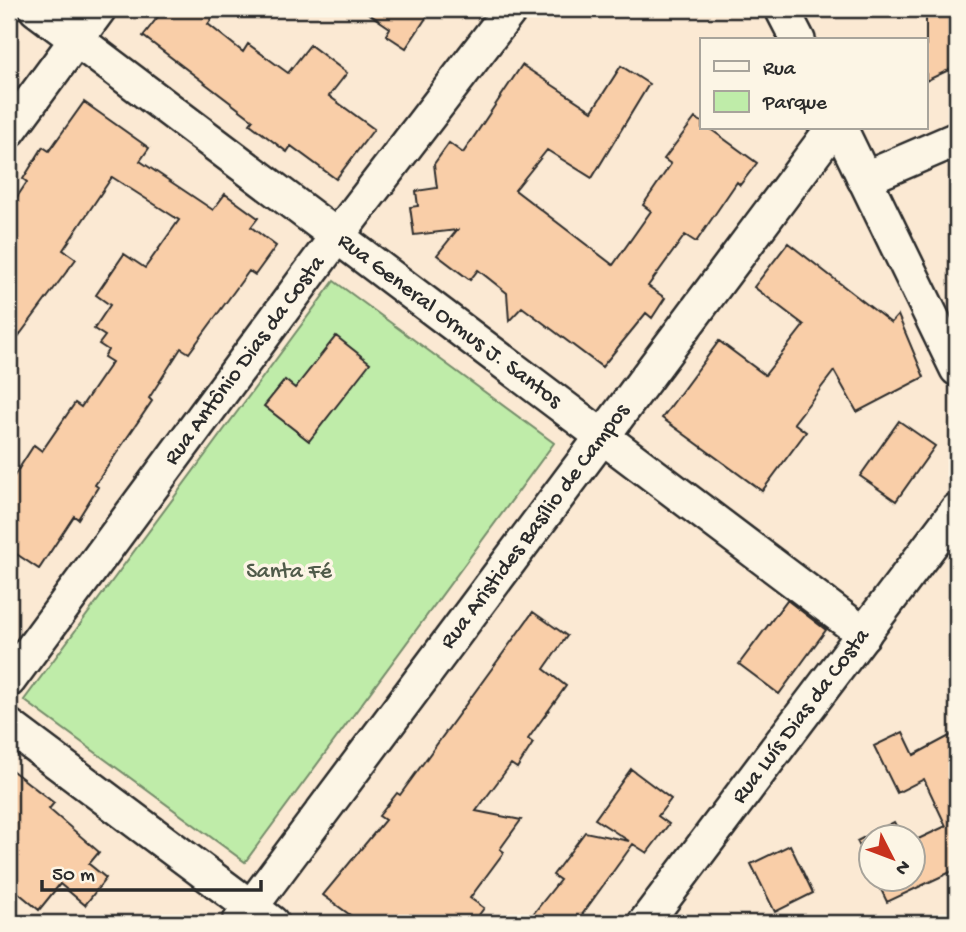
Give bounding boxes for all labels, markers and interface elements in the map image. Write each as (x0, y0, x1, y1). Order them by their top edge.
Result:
legend (700, 38, 928, 130)
text: Rua (763, 58, 797, 83)
text: Parque (762, 92, 828, 117)
street label: Rua General Ormus J. Santos (332, 228, 567, 415)
street label: Rua Antônio Dias da Costa (159, 250, 332, 471)
street label: Rua Aristides Basílio de Campos (435, 398, 636, 655)
park label: Santa Fé (246, 559, 333, 586)
street label: Rua Luís Dias da Costa (726, 622, 877, 809)
north arrow (858, 824, 928, 894)
scale bar (42, 848, 261, 892)
text: N (889, 855, 915, 879)
text: 50 m (52, 864, 95, 889)

